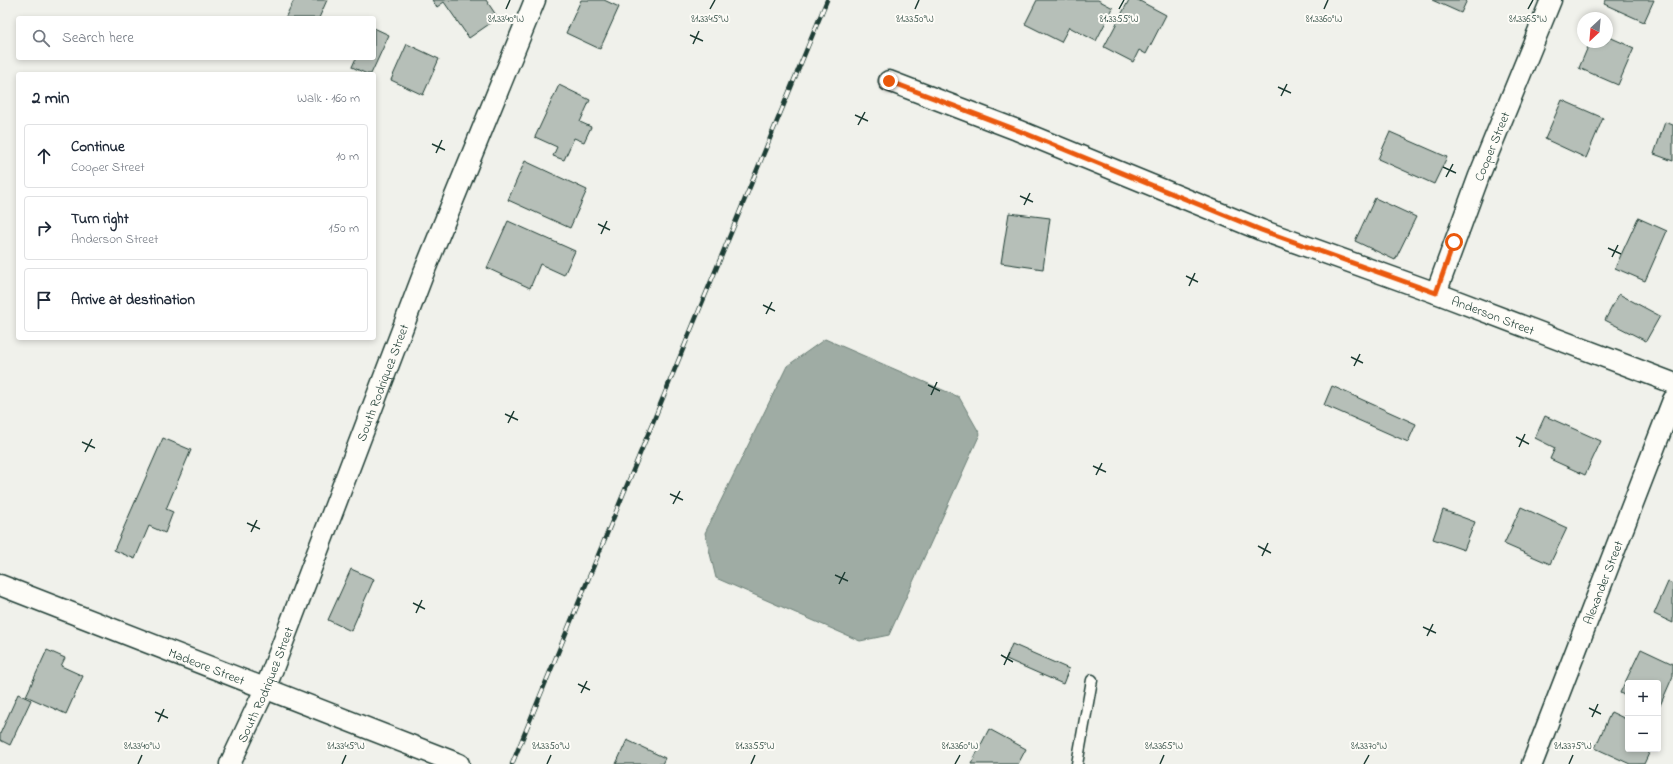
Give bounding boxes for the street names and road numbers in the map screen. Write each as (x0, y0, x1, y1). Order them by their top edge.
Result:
street label: Cooper Street (1470, 108, 1516, 184)
street label: Anderson Street (1448, 292, 1538, 341)
street label: South Rodriquez Street (352, 321, 415, 444)
street label: Alexander Street (1579, 537, 1629, 627)
street label: South Rodriquez Street (233, 624, 299, 746)
street label: Madeore Street (165, 644, 248, 691)

